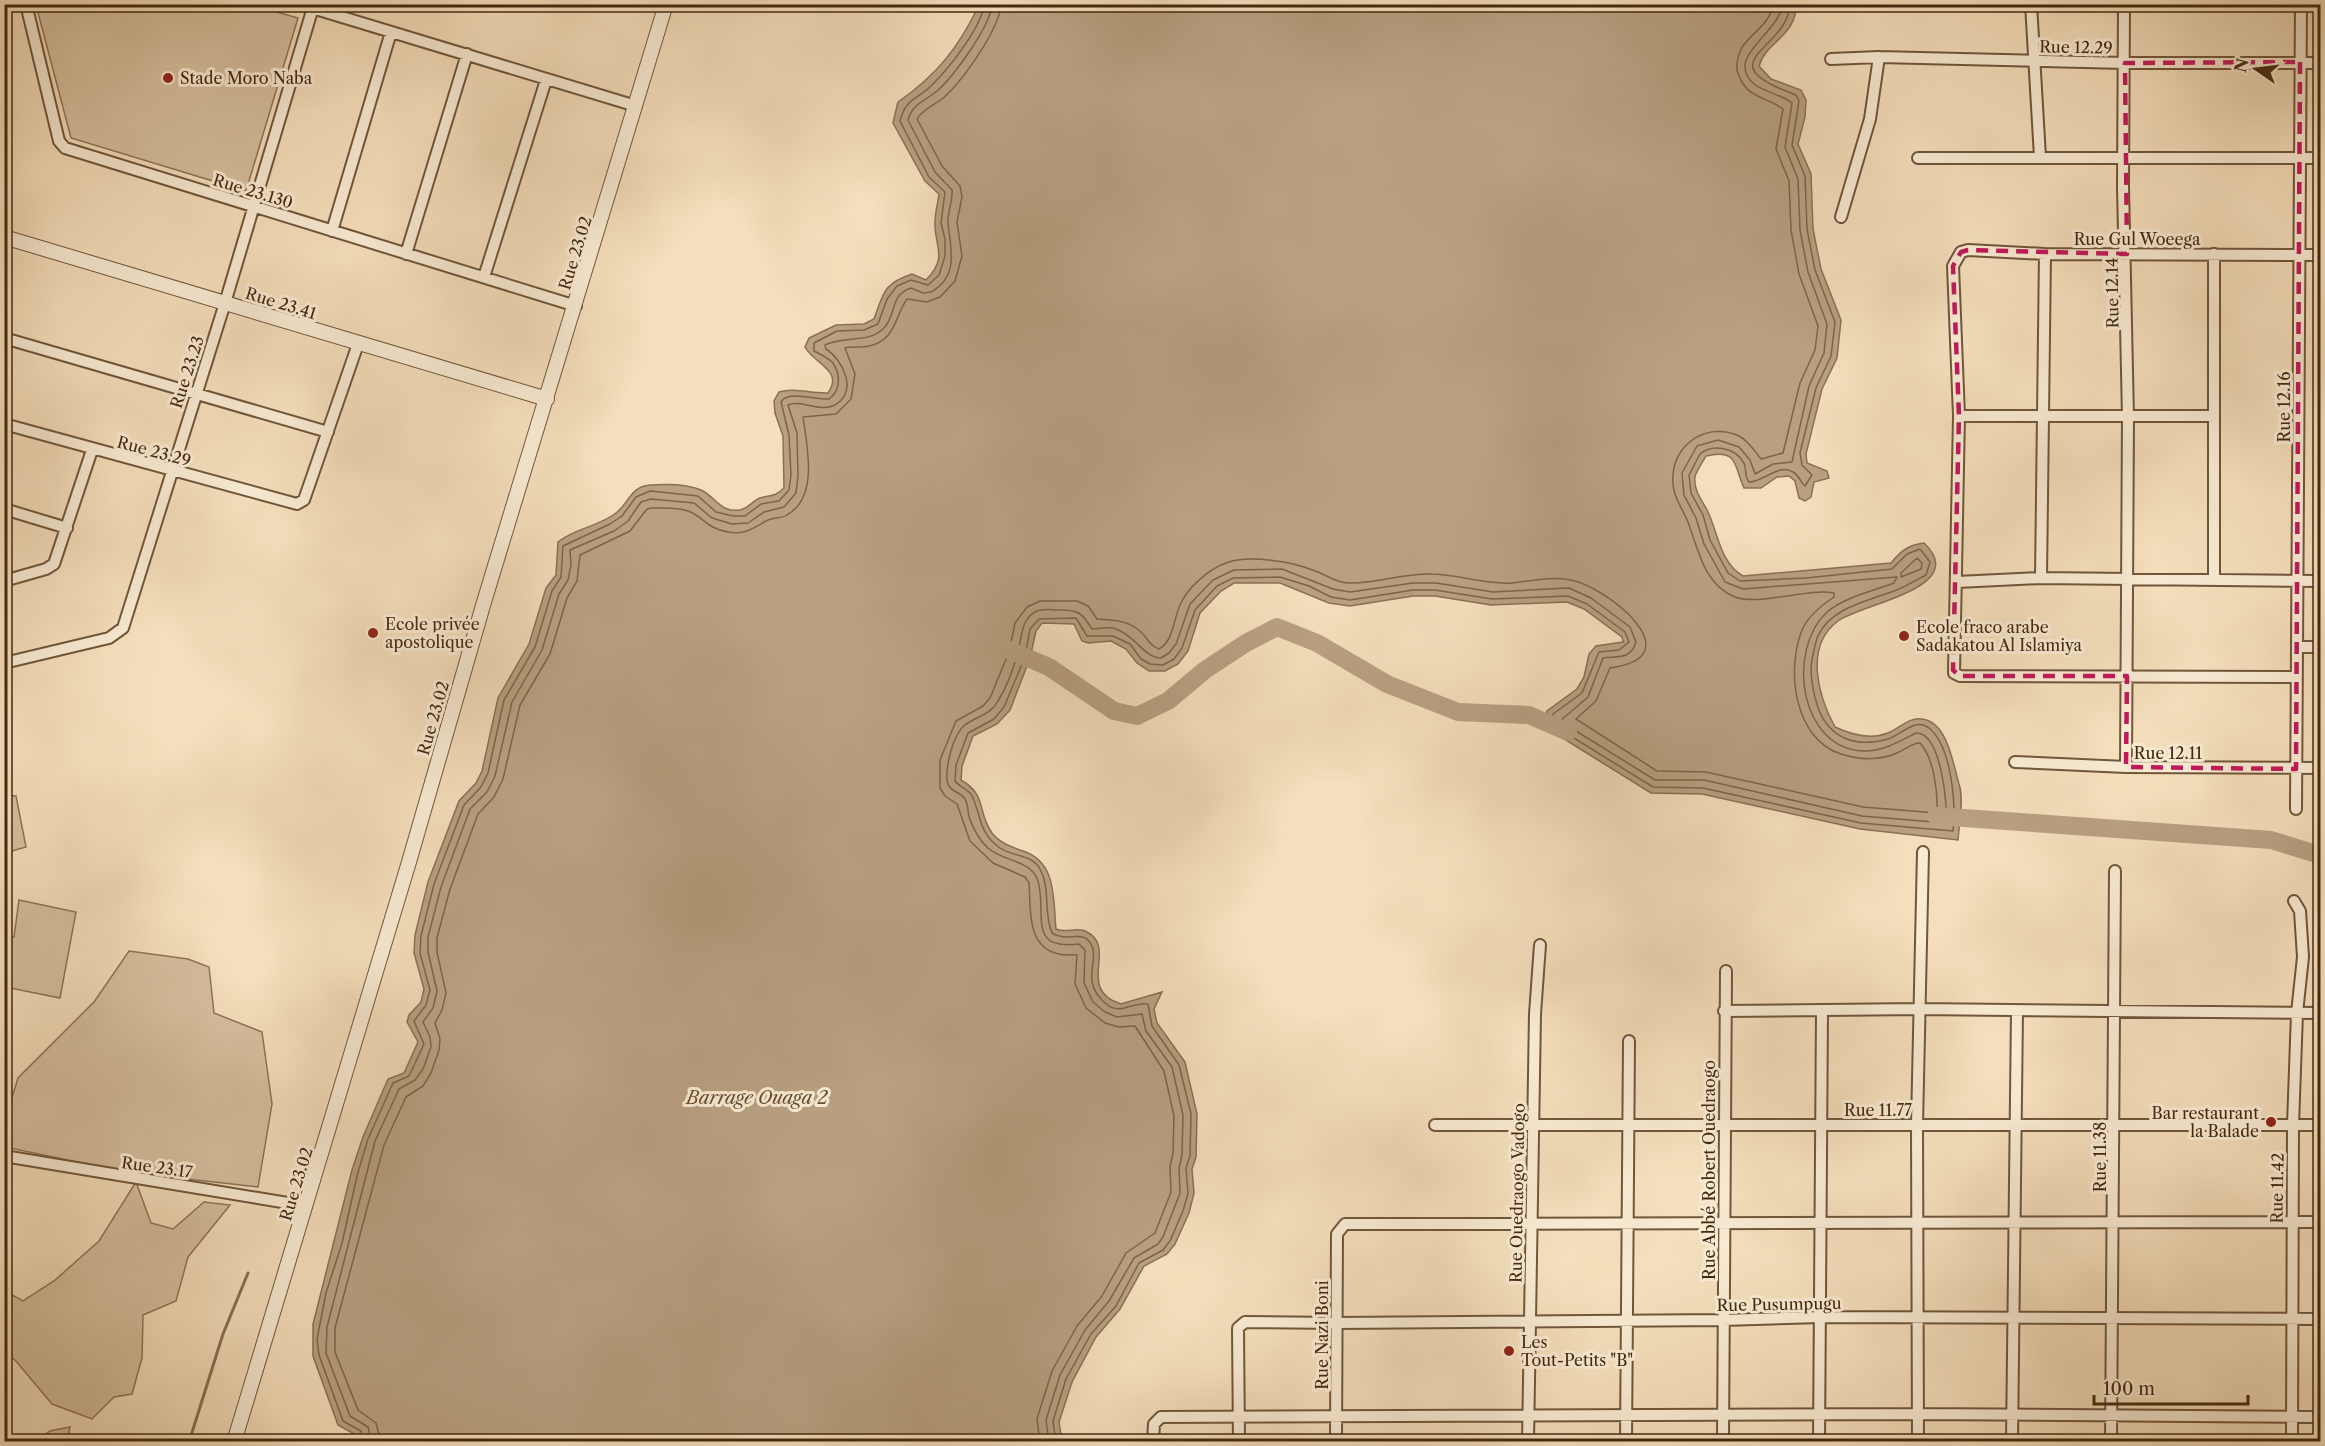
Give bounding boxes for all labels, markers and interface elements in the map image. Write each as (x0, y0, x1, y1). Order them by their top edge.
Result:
street label: Rue 12.29 (2039, 36, 2113, 58)
north arrow (2226, 39, 2286, 99)
text: N (2230, 56, 2253, 75)
place label: Stade Moro Naba (180, 68, 313, 88)
marker: Stade Moro Naba (161, 71, 175, 85)
street label: Rue 23.130 (211, 169, 295, 213)
street label: Rue 23.02 (554, 214, 596, 292)
street label: Rue Gul Woeega (2074, 229, 2201, 249)
street label: Rue 12.14 (2101, 257, 2123, 329)
street label: Rue 23.41 (243, 283, 319, 323)
street label: Rue 23.23 (166, 333, 208, 411)
street label: Rue 12.16 (2274, 372, 2294, 442)
street label: Rue 23.29 (115, 432, 193, 470)
place label: Ecole privée apostolique (385, 614, 480, 652)
place label: Ecole fraco arabe Sadakatou Al Islamiya (1916, 617, 2082, 655)
marker: Ecole privée apostolique (366, 626, 380, 640)
marker: Ecole fraco arabe Sadakatou Al Islamiya (1897, 629, 1911, 643)
street label: Rue 23.02 (413, 679, 453, 757)
street label: Rue 12.11 (2134, 743, 2202, 763)
street label: Rue Abbé Robert Ouedraogo (1699, 1060, 1719, 1280)
water label: Barrage Ouaga 2 (684, 1087, 828, 1109)
street label: Rue 11.77 (1844, 1100, 1912, 1120)
street label: Rue Ouedraogo Vadogo (1505, 1103, 1529, 1283)
place label: Bar restaurant la Balade (2152, 1103, 2259, 1141)
marker: Bar restaurant la Balade (2264, 1115, 2278, 1129)
street label: Rue 11.38 (2090, 1122, 2110, 1192)
street label: Rue 23.02 (275, 1145, 317, 1223)
street label: Rue 23.17 (120, 1152, 194, 1182)
street label: Rue 11.42 (2266, 1152, 2288, 1224)
street label: Rue Nazi Boni (1312, 1280, 1332, 1390)
street label: Rue Pusumpugu (1716, 1293, 1842, 1315)
place label: Les Tout-Petits "B" (1521, 1332, 1633, 1370)
marker: Les Tout-Petits "B" (1502, 1344, 1516, 1358)
scale bar (2094, 1368, 2248, 1406)
text: 100 m (2103, 1378, 2155, 1400)

